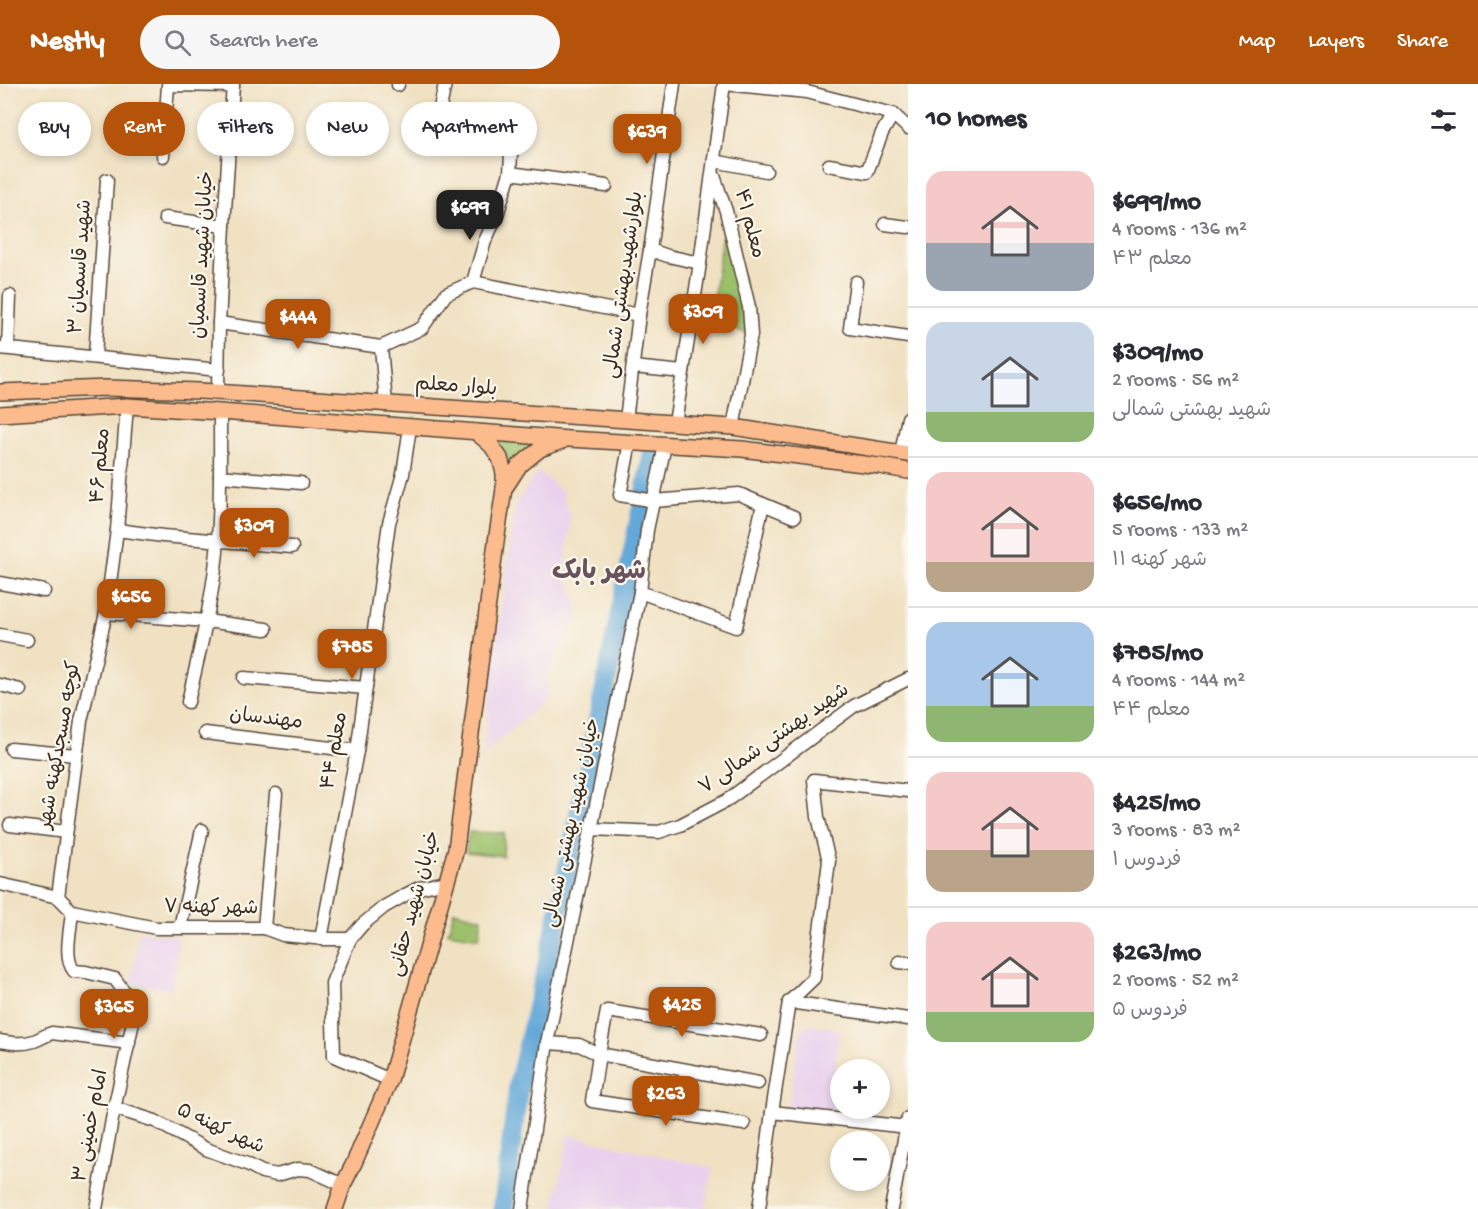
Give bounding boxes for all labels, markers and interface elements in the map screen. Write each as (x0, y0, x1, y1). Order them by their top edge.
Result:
search box (140, 15, 560, 69)
text: Nestly (30, 26, 104, 59)
icon: search (161, 26, 194, 59)
text: Search here (209, 29, 318, 55)
text: Map (1239, 30, 1275, 55)
text: Layers (1308, 30, 1364, 55)
text: Share (1397, 30, 1448, 55)
chip: Buy (18, 102, 91, 156)
chip: Rent (103, 102, 185, 156)
chip: Filters (197, 102, 294, 156)
chip: New (306, 102, 389, 156)
chip: Apartment (401, 102, 537, 156)
icon: filters (1427, 104, 1460, 137)
text: 10 homes (926, 105, 1026, 136)
pin: $639 (611, 114, 683, 165)
text: $639 (627, 122, 667, 145)
street label: خیابان شهید قاسمیان (187, 170, 220, 340)
street label: معلم ۴۱ (728, 187, 768, 261)
text: $699/mo (1112, 188, 1201, 219)
pin: $699 (434, 190, 506, 241)
street label: بلوارشهیدبهشتی شمالی (599, 190, 650, 380)
icon: home (974, 195, 1046, 267)
text: $699 (450, 198, 490, 221)
street label: شهید قاسمیان ۳ (65, 199, 98, 335)
text: 4 rooms · 136 m² (1112, 219, 1247, 242)
text: معلم ۴۳ (1112, 249, 1192, 272)
pin: $309 (667, 294, 739, 345)
pin: $444 (262, 299, 334, 350)
text: $309 (683, 302, 723, 325)
text: $444 (279, 307, 317, 330)
text: $309/mo (1112, 339, 1203, 370)
icon: home (974, 346, 1046, 418)
text: 2 rooms · 56 m² (1112, 370, 1239, 393)
street label: بلوار معلم (414, 373, 498, 402)
text: شهید بهشتی شمالی (1112, 400, 1271, 423)
street label: معلم ۴۶ (87, 427, 117, 505)
text: $656/mo (1112, 489, 1202, 520)
icon: home (974, 496, 1046, 568)
pin: $309 (218, 508, 290, 559)
text: $309 (234, 516, 274, 539)
text: 5 rooms · 133 m² (1112, 520, 1248, 543)
text: شهر کهنه ۱۱ (1112, 550, 1207, 573)
district label: شهر بابک (552, 558, 646, 589)
pin: $656 (95, 579, 167, 630)
text: $656 (111, 587, 151, 610)
pin: $785 (316, 629, 388, 680)
text: $785 (332, 637, 372, 660)
text: $785/mo (1112, 639, 1203, 670)
icon: home (974, 646, 1046, 718)
street label: کوچه مسجدکهنه شهر (34, 659, 87, 833)
text: 4 rooms · 144 m² (1112, 670, 1245, 693)
street label: شهید بهشتی شمالی ۷ (695, 679, 855, 800)
text: معلم ۴۴ (1112, 700, 1191, 723)
street label: مهندسان (228, 703, 304, 736)
street label: معلم ۴۴ (318, 710, 354, 792)
street label: خیابان شهید بهشتی شمالی (539, 716, 606, 930)
text: $425/mo (1112, 789, 1201, 820)
icon: home (974, 796, 1046, 868)
text: 3 rooms · 83 m² (1112, 820, 1240, 843)
street label: خیابان شهید حقانی (385, 828, 446, 979)
text: فردوس ۱ (1112, 850, 1181, 873)
street label: شهر کهنه ۷ (163, 896, 259, 921)
text: $263/mo (1112, 939, 1201, 970)
icon: home (974, 946, 1046, 1018)
text: 2 rooms · 52 m² (1112, 970, 1239, 993)
pin: $425 (646, 987, 718, 1038)
pin: $365 (78, 989, 150, 1040)
text: $425 (663, 995, 701, 1018)
text: $365 (94, 997, 134, 1020)
text: فردوس ۵ (1112, 1000, 1188, 1023)
map controls (830, 1059, 890, 1191)
button: + (830, 1059, 890, 1119)
street label: امام خمینی ۳ (69, 1067, 114, 1184)
pin: $263 (630, 1076, 702, 1127)
text: $263 (646, 1084, 686, 1107)
street label: شهر کهنه ۵ (172, 1099, 268, 1160)
button: − (830, 1131, 890, 1191)

